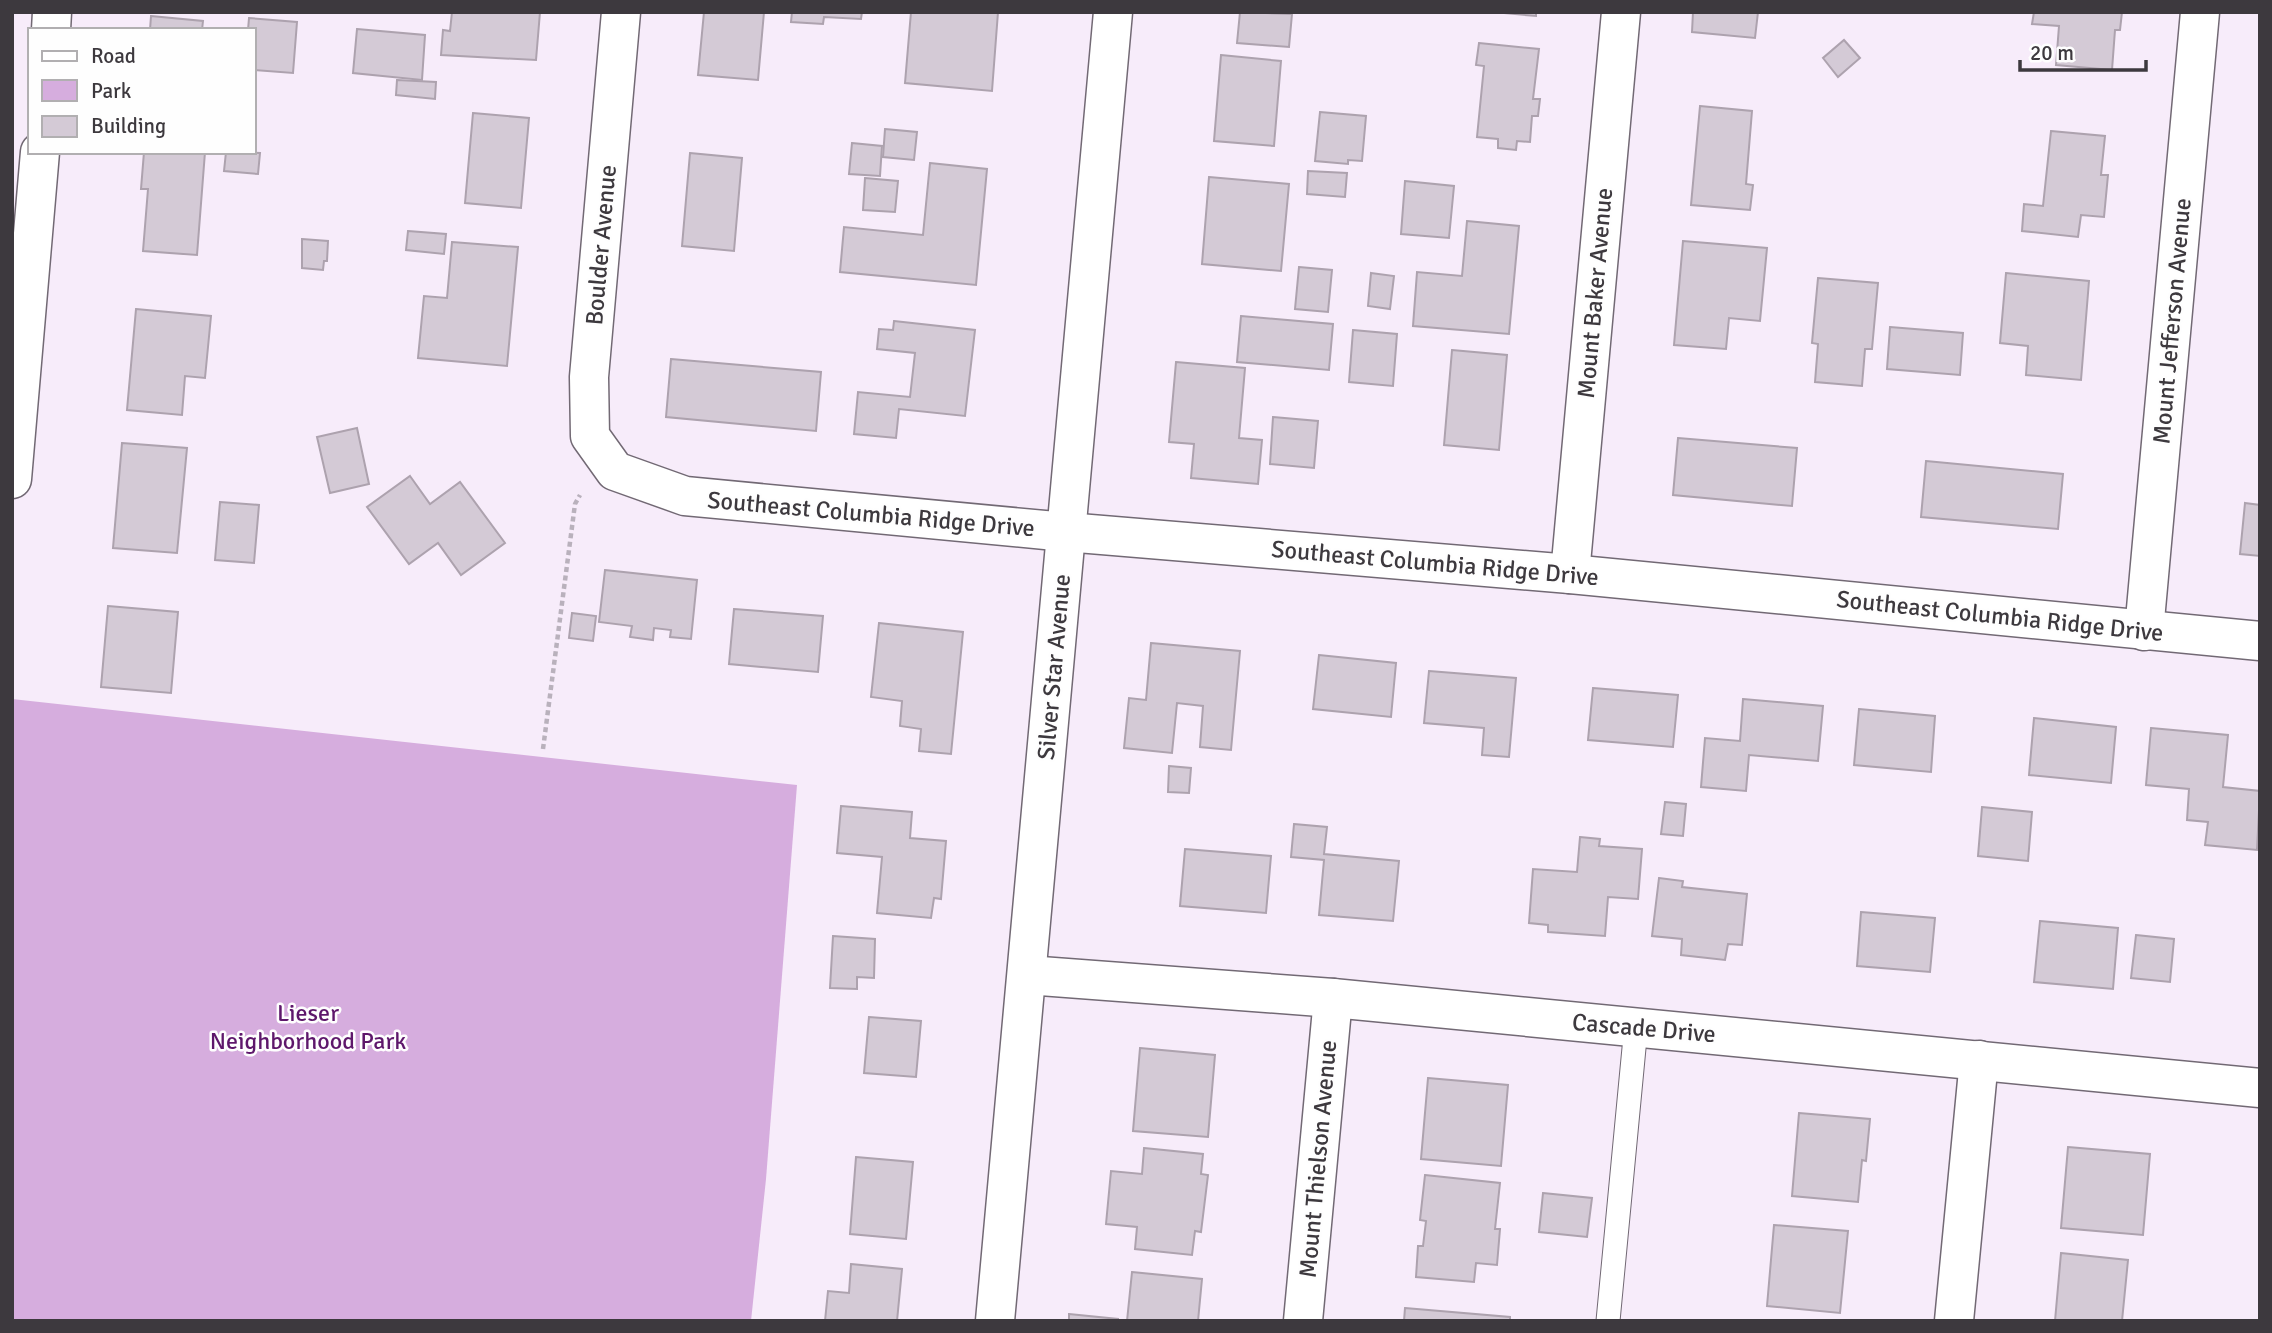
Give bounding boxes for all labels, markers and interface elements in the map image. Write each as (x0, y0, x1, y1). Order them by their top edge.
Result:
legend (28, 28, 256, 154)
scale bar (2020, 28, 2146, 72)
text: 20 m (2030, 40, 2074, 66)
text: Road (91, 43, 136, 69)
text: Park (91, 78, 132, 104)
text: Building (91, 113, 166, 139)
street label: Boulder Avenue (579, 164, 623, 326)
street label: Mount Baker Avenue (1571, 186, 1619, 400)
street label: Mount Jefferson Avenue (2146, 197, 2198, 445)
street label: Southeast Columbia Ridge Drive (706, 485, 1036, 543)
street label: Southeast Columbia Ridge Drive (1270, 534, 1600, 592)
street label: Silver Star Avenue (1031, 573, 1077, 761)
street label: Southeast Columbia Ridge Drive (1835, 584, 2165, 648)
park label: Lieser Neighborhood Park (210, 998, 406, 1056)
street label: Cascade Drive (1571, 1007, 1717, 1049)
street label: Mount Thielson Avenue (1293, 1039, 1343, 1279)

